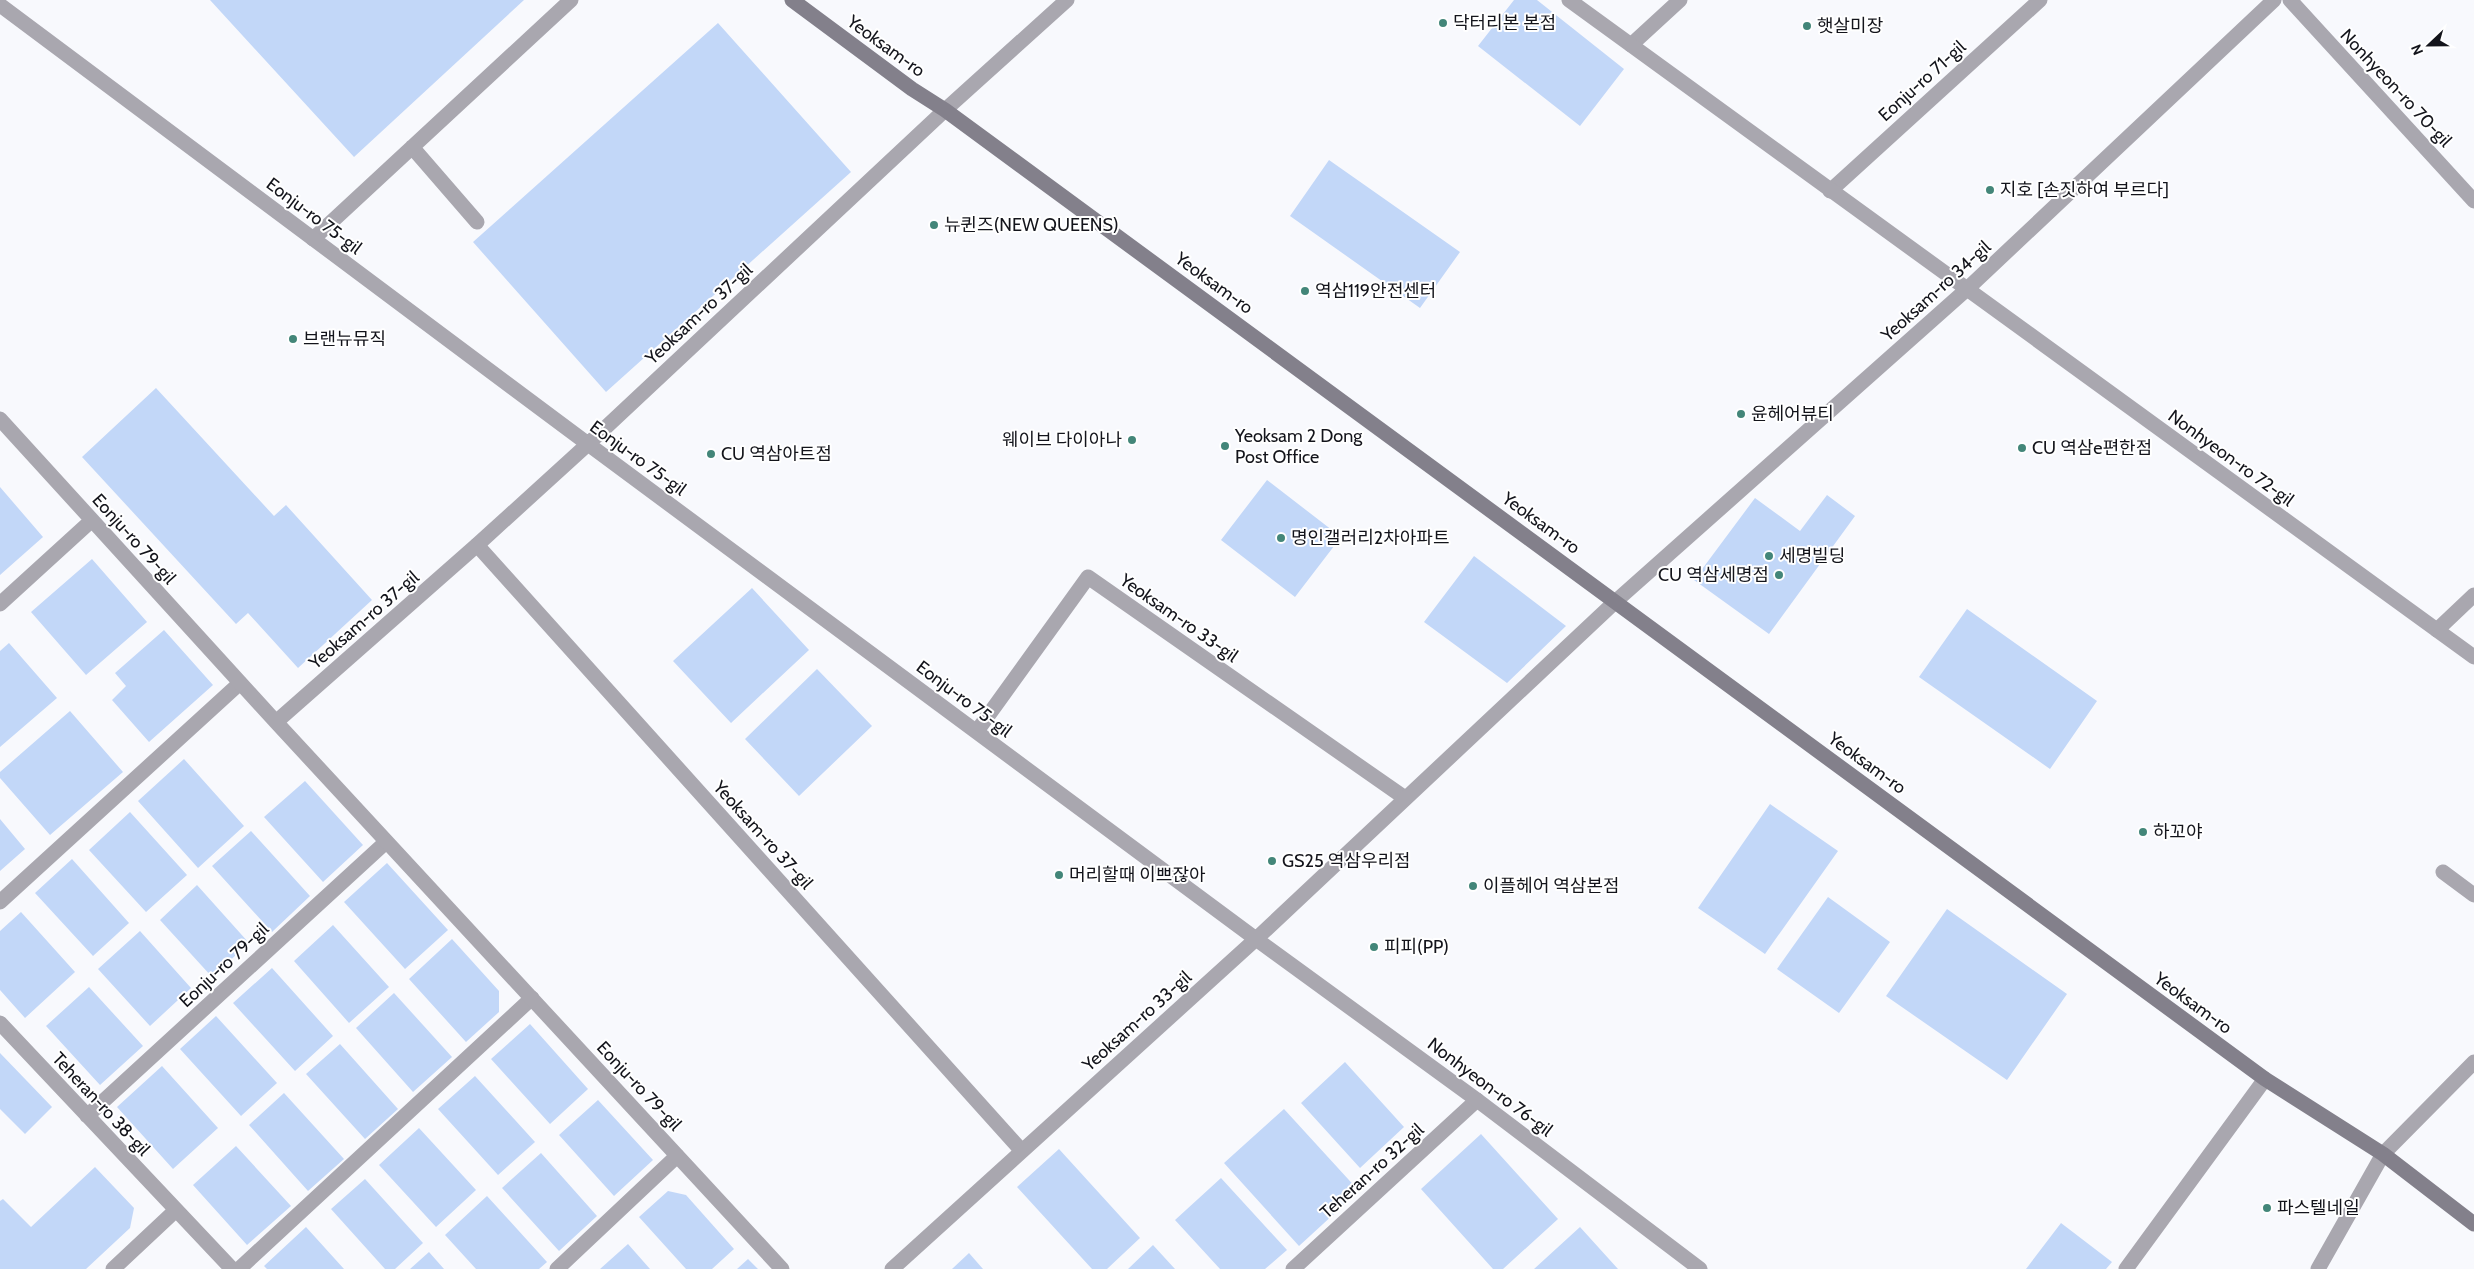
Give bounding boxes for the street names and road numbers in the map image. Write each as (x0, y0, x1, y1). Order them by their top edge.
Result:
street label: Yeoksam-ro (842, 10, 929, 82)
street label: Nonhyeon-ro 70-gil (2336, 25, 2456, 151)
street label: Eonju-ro 71-gil (1874, 36, 1971, 126)
street label: Eonju-ro 75-gil (262, 173, 367, 259)
street label: Yeoksam-ro 34-gil (1876, 236, 1996, 347)
street label: Yeoksam-ro (1170, 247, 1257, 319)
street label: Yeoksam-ro 37-gil (640, 258, 758, 370)
street label: Nonhyeon-ro 72-gil (2164, 405, 2299, 511)
street label: Eonju-ro 75-gil (586, 416, 691, 501)
street label: Yeoksam-ro (1497, 487, 1584, 559)
street label: Eonju-ro 79-gil (88, 489, 181, 589)
street label: Yeoksam-ro 37-gil (304, 566, 424, 674)
street label: Yeoksam-ro 33-gil (1115, 568, 1243, 667)
street label: Eonju-ro 75-gil (912, 656, 1017, 742)
street label: Yeoksam-ro (1823, 727, 1910, 799)
street label: Yeoksam-ro 37-gil (708, 776, 818, 894)
street label: Eonju-ro 79-gil (175, 917, 274, 1012)
street label: Yeoksam-ro 33-gil (1077, 966, 1197, 1076)
street label: Yeoksam-ro (2149, 967, 2236, 1039)
street label: Nonhyeon-ro 76-gil (1423, 1033, 1557, 1142)
street label: Eonju-ro 79-gil (592, 1037, 687, 1136)
street label: Teheran-ro 38-gil (47, 1048, 155, 1161)
street label: Teheran-ro 32-gil (1316, 1118, 1429, 1223)

